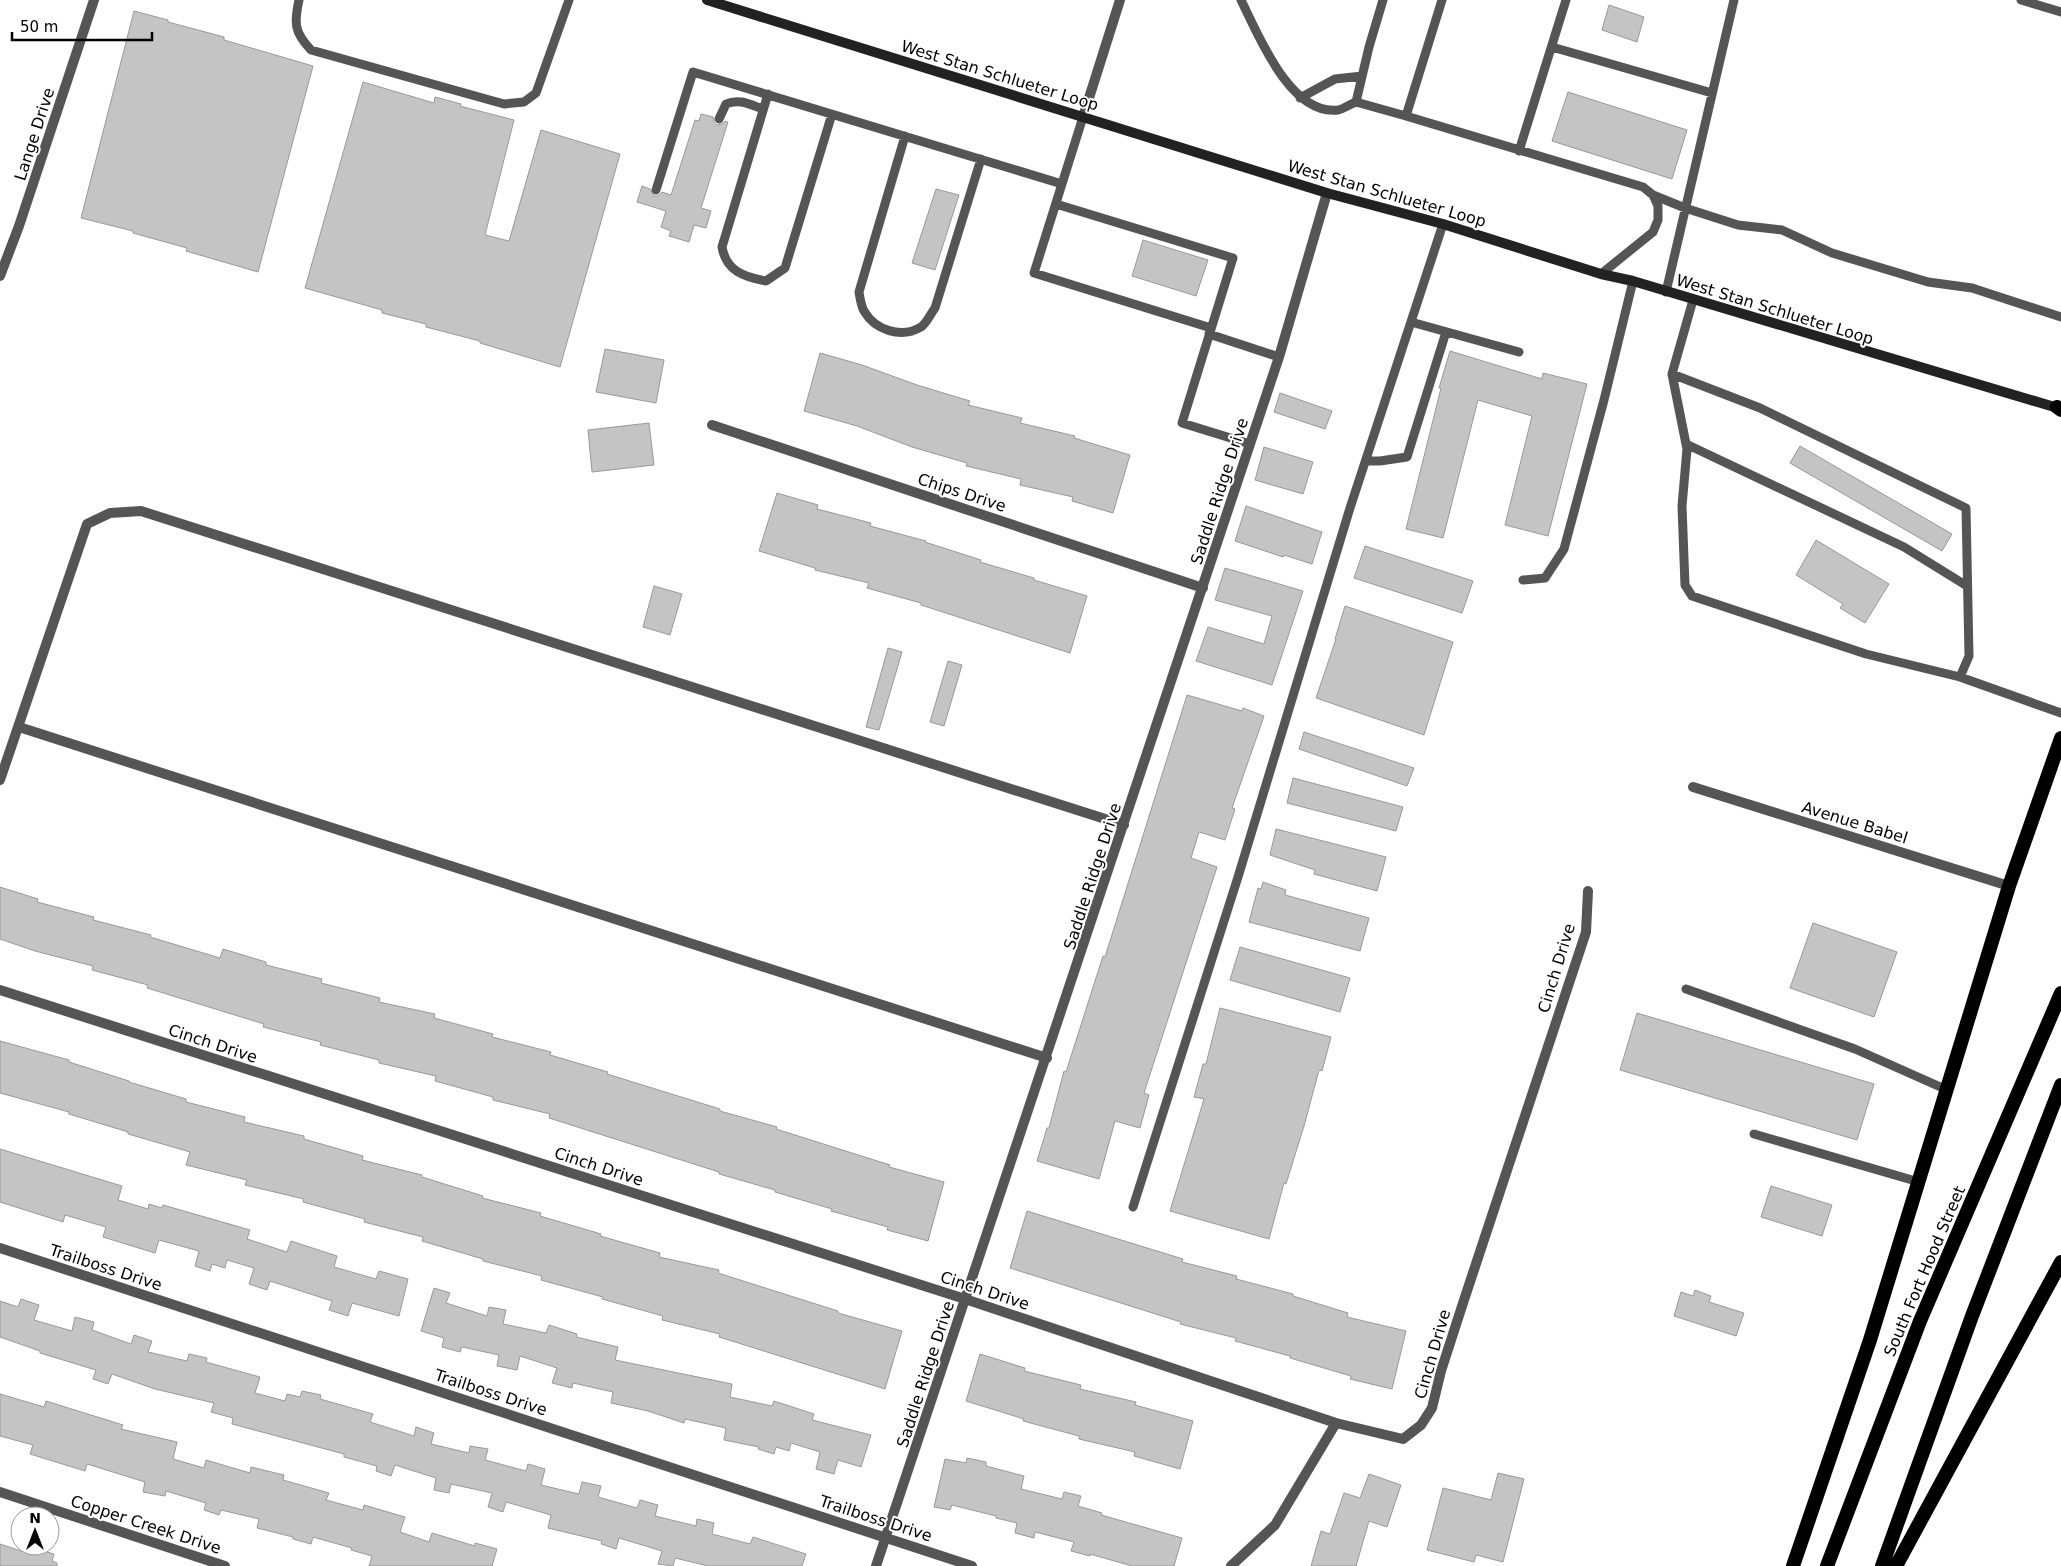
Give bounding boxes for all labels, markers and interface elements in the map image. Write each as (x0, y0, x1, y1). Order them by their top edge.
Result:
scale bar (12, 10, 152, 42)
text: 50 m (20, 18, 58, 36)
street label: West Stan Schlueter Loop (899, 36, 1101, 115)
street label: Lange Drive (11, 85, 58, 183)
street label: West Stan Schlueter Loop (1285, 156, 1488, 231)
street label: West Stan Schlueter Loop (1674, 270, 1876, 349)
street label: Saddle Ridge Drive (1187, 415, 1252, 567)
street label: Chips Drive (915, 469, 1009, 516)
street label: Avenue Babel (1800, 797, 1910, 848)
street label: Saddle Ridge Drive (1060, 800, 1125, 952)
street label: Cinch Drive (1534, 921, 1579, 1015)
street label: Cinch Drive (166, 1020, 260, 1067)
street label: Cinch Drive (552, 1143, 646, 1190)
street label: South Fort Hood Street (1880, 1183, 1969, 1359)
street label: Trailboss Drive (46, 1240, 164, 1295)
street label: Cinch Drive (938, 1267, 1032, 1314)
street label: Saddle Ridge Drive (893, 1298, 958, 1450)
street label: Cinch Drive (1411, 1307, 1454, 1401)
street label: Trailboss Drive (431, 1365, 549, 1420)
street label: Copper Creek Drive (68, 1491, 223, 1558)
street label: Trailboss Drive (816, 1491, 934, 1546)
north arrow (10, 1506, 60, 1556)
text: N (29, 1510, 41, 1526)

